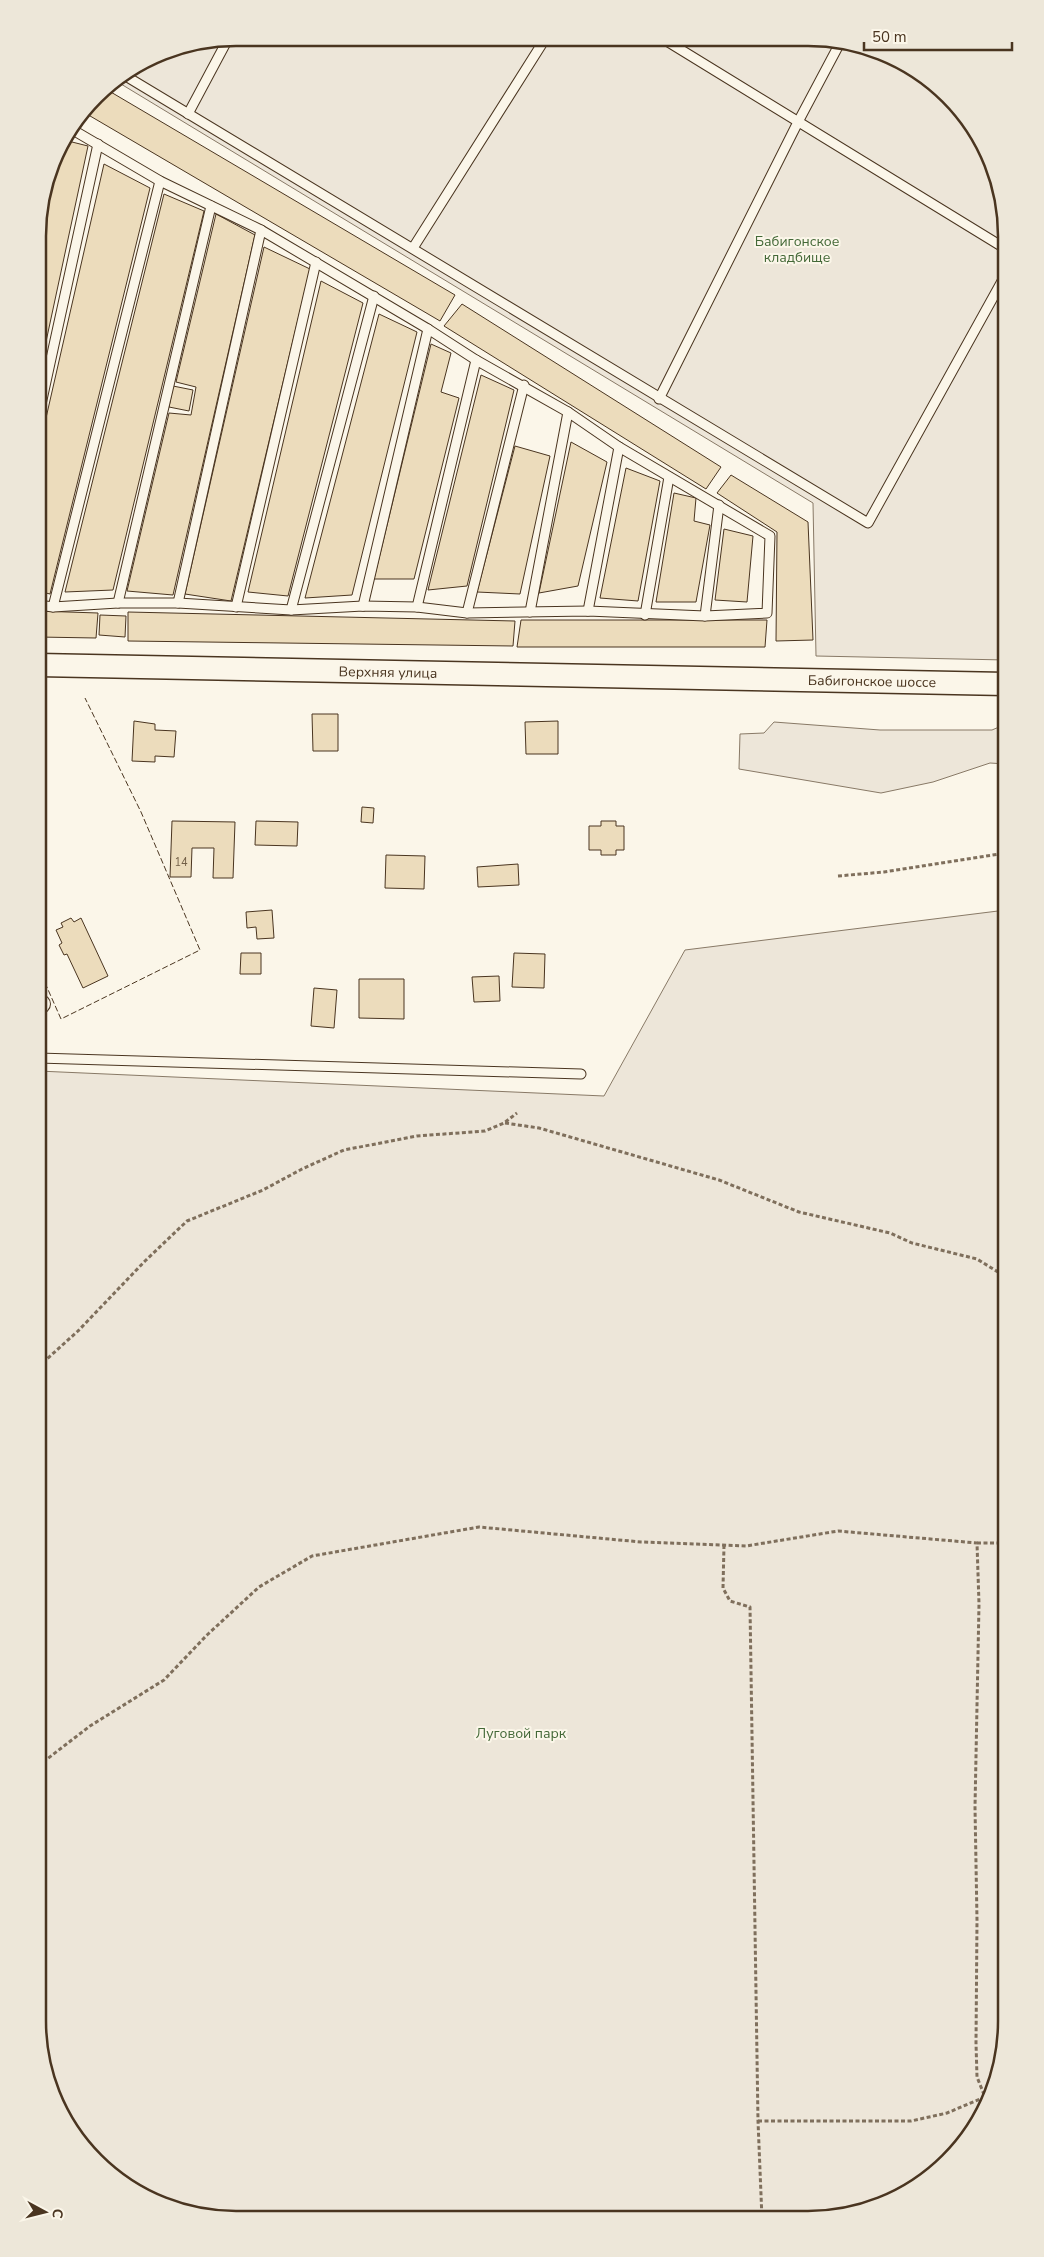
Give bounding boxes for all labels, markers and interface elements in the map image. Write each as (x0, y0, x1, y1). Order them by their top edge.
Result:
scale bar (864, 20, 1012, 52)
text: 50 m (872, 27, 907, 47)
park label: Бабигонское кладбище (755, 232, 839, 267)
street label: Верхняя улица (338, 662, 437, 683)
street label: Бабигонское шоссе (808, 671, 936, 692)
house number: 14 (174, 855, 188, 870)
park label: Луговой парк (476, 1724, 567, 1743)
north arrow (20, 2187, 70, 2237)
text: С (47, 2208, 67, 2220)

